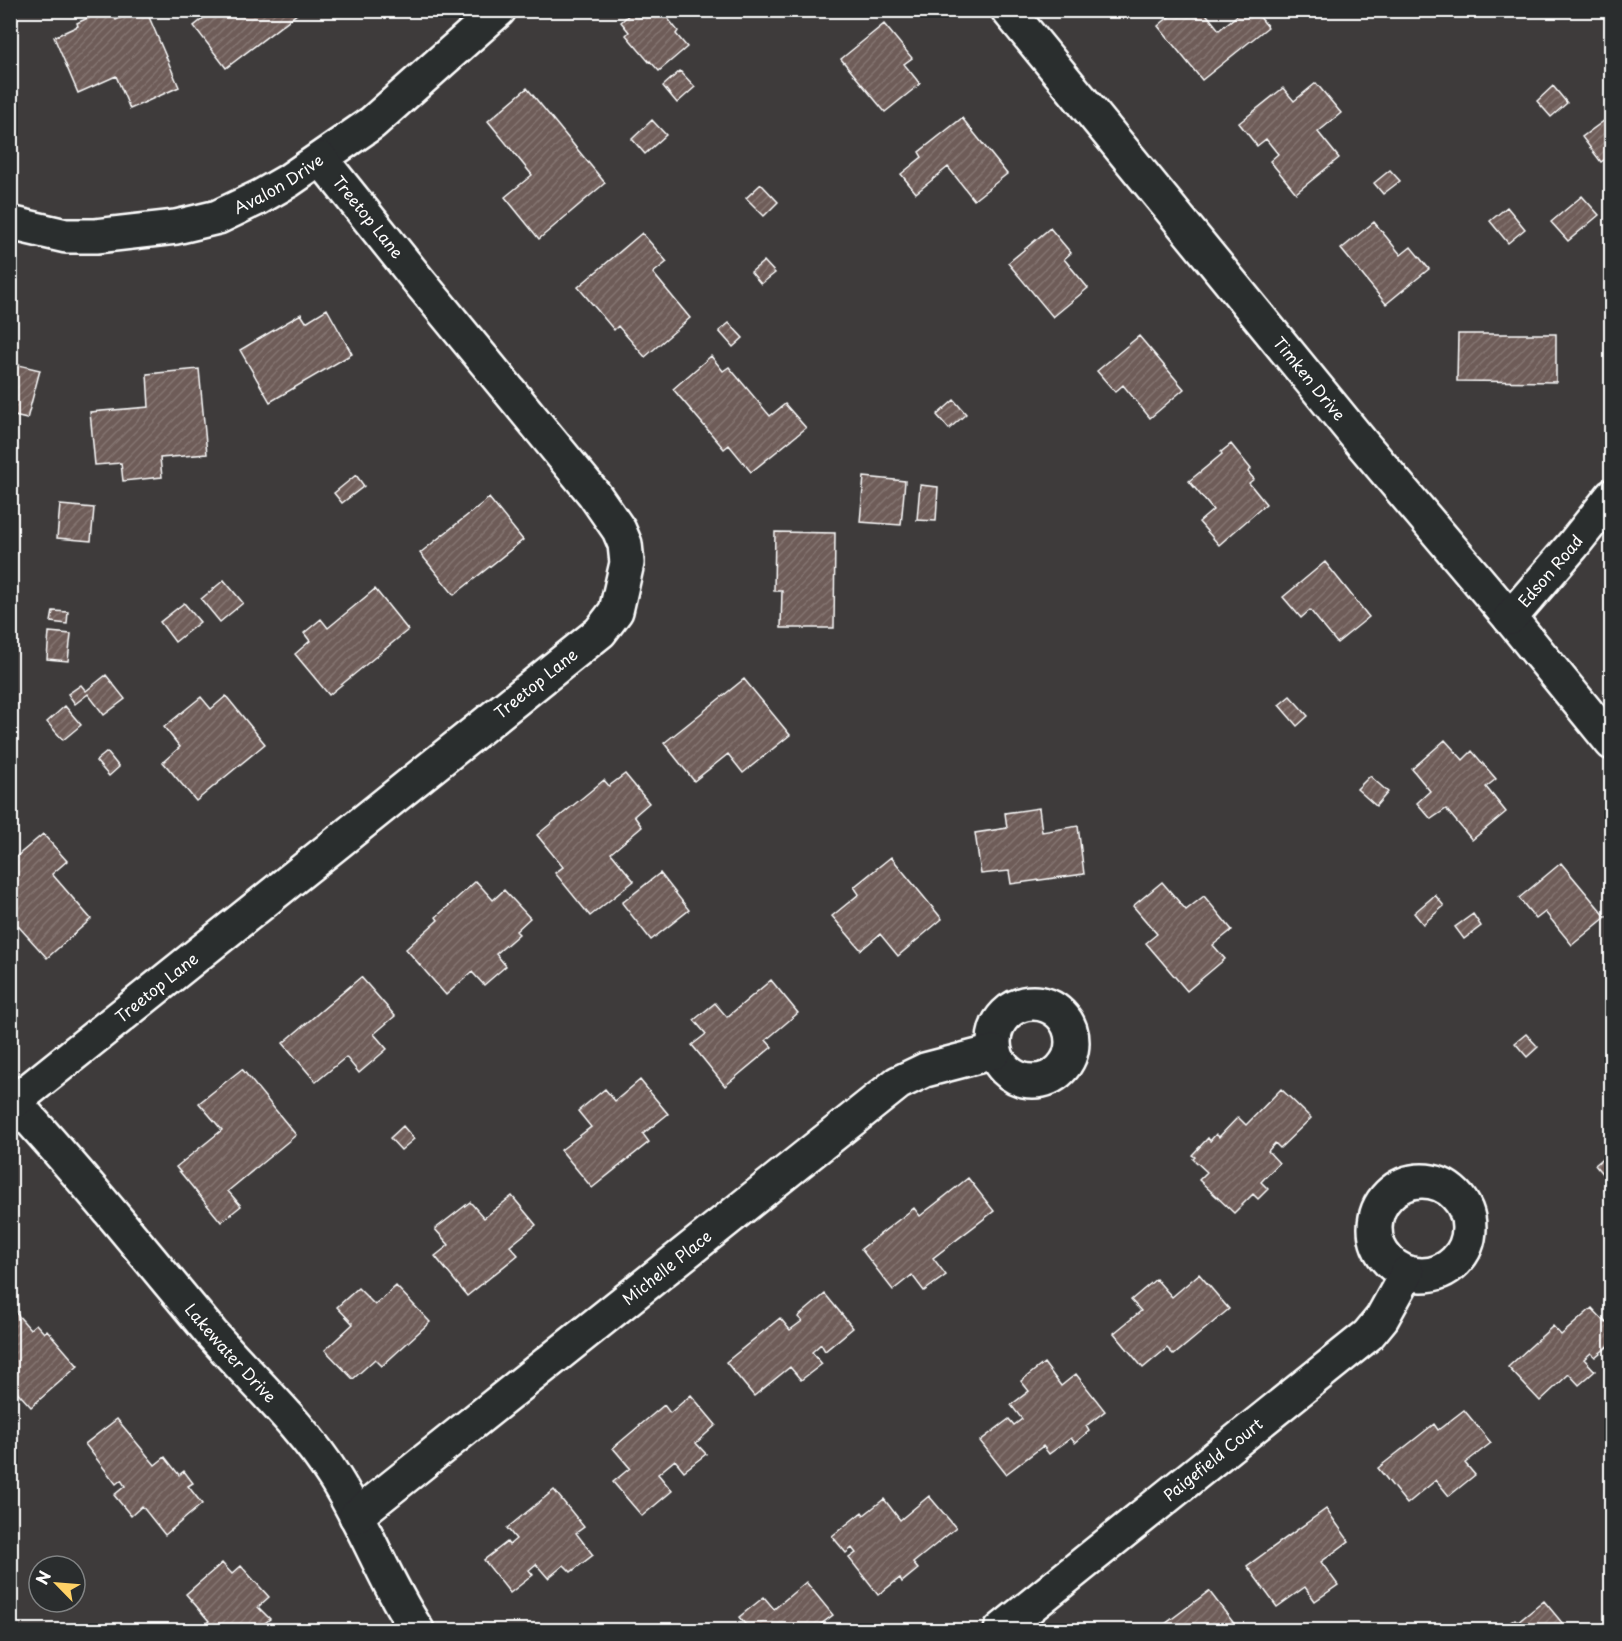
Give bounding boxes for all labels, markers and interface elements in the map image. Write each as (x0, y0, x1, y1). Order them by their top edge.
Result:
street label: Avalon Drive (229, 147, 327, 219)
street label: Treetop Lane (328, 170, 410, 263)
street label: Timken Drive (1268, 331, 1352, 425)
street label: Edson Road (1512, 529, 1588, 612)
street label: Treetop Lane (488, 642, 582, 724)
street label: Treetop Lane (109, 946, 203, 1028)
street label: Michelle Place (617, 1224, 716, 1310)
street label: Lakewater Drive (180, 1298, 283, 1407)
street label: Paigefield Court (1158, 1411, 1268, 1506)
north arrow (27, 1554, 87, 1614)
text: N (29, 1566, 56, 1588)

